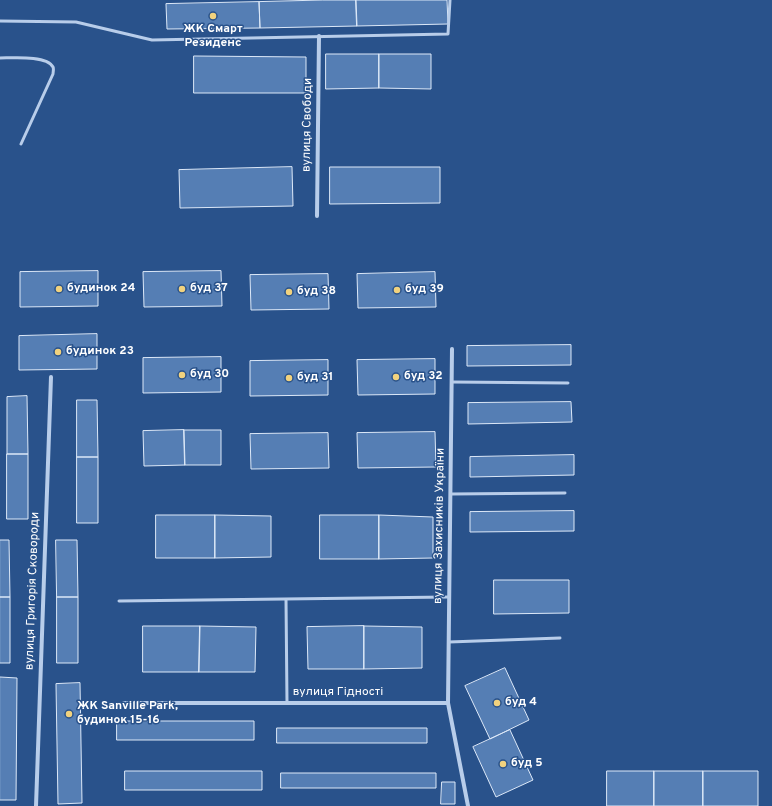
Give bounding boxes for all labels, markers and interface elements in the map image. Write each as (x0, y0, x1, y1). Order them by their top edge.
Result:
marker: ЖК Смарт Резиденс (208, 11, 218, 21)
place label: ЖК Смарт Резиденс (183, 23, 243, 51)
street label: вулиця Свободи (300, 78, 316, 172)
place label: будинок 24 (67, 282, 135, 296)
place label: буд 37 (190, 282, 228, 296)
place label: буд 39 (405, 283, 444, 297)
marker: будинок 24 (54, 284, 64, 294)
marker: буд 37 (177, 284, 187, 294)
place label: буд 38 (297, 285, 336, 299)
marker: буд 39 (392, 285, 402, 295)
marker: буд 38 (284, 287, 294, 297)
place label: будинок 23 (66, 345, 134, 359)
marker: будинок 23 (53, 347, 63, 357)
place label: буд 30 (190, 368, 229, 382)
marker: буд 30 (177, 370, 187, 380)
place label: буд 32 (404, 370, 443, 384)
place label: буд 31 (297, 371, 333, 385)
marker: буд 32 (391, 372, 401, 382)
marker: буд 31 (284, 373, 294, 383)
street label: вулиця Захисників України (431, 448, 449, 604)
street label: вулиця Григорія Сковороди (23, 512, 43, 670)
street label: вулиця Гідності (293, 686, 383, 700)
place label: буд 4 (505, 696, 537, 710)
marker: буд 4 (492, 698, 502, 708)
place label: ЖК Sanville Park, будинок 15-16 (77, 700, 178, 728)
marker: ЖК Sanville Park, будинок 15-16 (64, 709, 74, 719)
place label: буд 5 (511, 757, 543, 771)
marker: буд 5 (498, 759, 508, 769)

